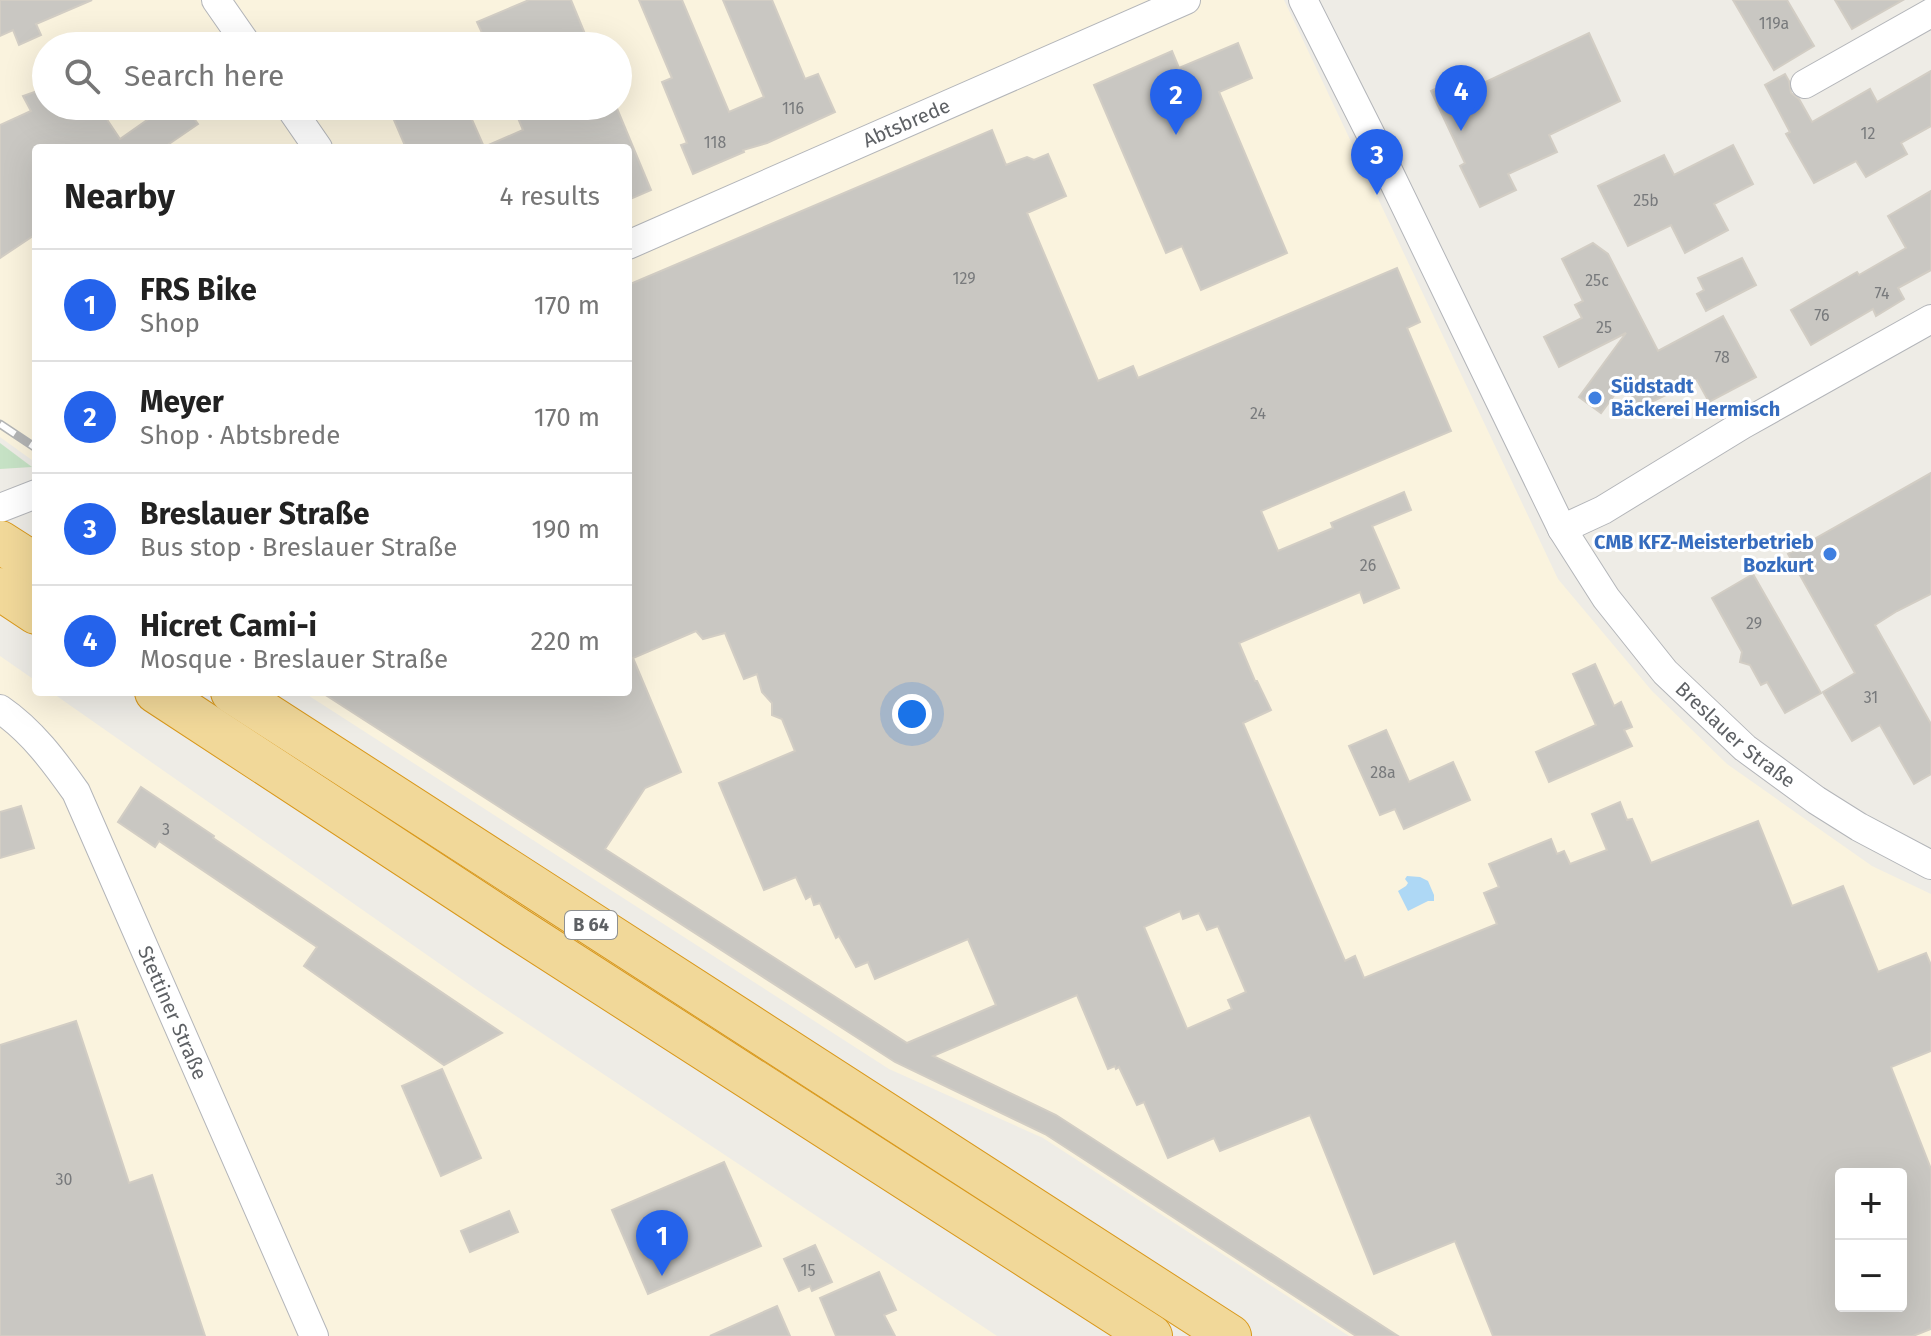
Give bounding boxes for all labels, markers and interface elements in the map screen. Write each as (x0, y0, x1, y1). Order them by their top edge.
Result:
house number: 119a (1759, 14, 1789, 33)
search box (32, 32, 632, 120)
icon: search (60, 54, 104, 98)
text: Search here (124, 58, 284, 94)
pin: 4 (1435, 65, 1487, 131)
pin: 2 (1150, 69, 1202, 135)
street label: Abtsbrede (859, 93, 954, 152)
house number: 116 (782, 99, 804, 118)
house number: 12 (1861, 124, 1875, 143)
pin: 3 (1351, 129, 1403, 195)
house number: 118 (704, 133, 726, 152)
text: Nearby (64, 176, 175, 217)
text: 4 results (499, 181, 600, 212)
house number: 25b (1633, 191, 1659, 210)
house number: 129 (952, 269, 976, 288)
house number: 25c (1585, 271, 1609, 290)
text: FRS Bike (140, 272, 257, 308)
house number: 74 (1875, 284, 1890, 303)
text: 1 (84, 290, 96, 321)
text: 170 m (534, 290, 600, 321)
house number: 76 (1814, 306, 1830, 325)
text: Shop (140, 308, 200, 339)
house number: 25 (1596, 318, 1612, 337)
house number: 78 (1714, 348, 1730, 367)
place label: Südstadt Bäckerei Hermisch (1611, 374, 1780, 421)
text: Meyer (140, 384, 224, 420)
marker: Südstadt Bäckerei Hermisch (1586, 389, 1604, 407)
text: 2 (83, 402, 97, 433)
text: 170 m (534, 402, 600, 433)
house number: 24 (1250, 404, 1266, 423)
text: Shop · Abtsbrede (140, 420, 341, 451)
text: Breslauer Straße (140, 496, 370, 532)
text: 3 (83, 514, 97, 545)
text: 190 m (531, 514, 600, 545)
place label: CMB KFZ-Meisterbetrieb Bozkurt (1594, 530, 1814, 577)
text: Bus stop · Breslauer Straße (140, 532, 457, 563)
marker: CMB KFZ-Meisterbetrieb Bozkurt (1821, 545, 1839, 563)
house number: 26 (1360, 556, 1376, 575)
text: Hicret Cami-i (140, 608, 317, 644)
house number: 29 (1746, 614, 1762, 633)
text: 4 (83, 626, 97, 657)
text: 220 m (531, 626, 600, 657)
text: Mosque · Breslauer Straße (140, 644, 448, 675)
street label: Breslauer Straße (1671, 677, 1800, 793)
house number: 31 (1864, 688, 1878, 707)
your location (892, 694, 932, 734)
house number: 28a (1370, 763, 1396, 782)
house number: 3 (162, 820, 170, 839)
road number: B 64 (565, 911, 617, 939)
street label: Stettiner Straße (133, 942, 212, 1083)
map controls (1835, 1168, 1907, 1312)
button: + (1835, 1168, 1907, 1240)
house number: 30 (56, 1170, 73, 1189)
pin: 1 (636, 1210, 688, 1276)
button: − (1835, 1240, 1907, 1312)
house number: 15 (801, 1261, 815, 1280)

